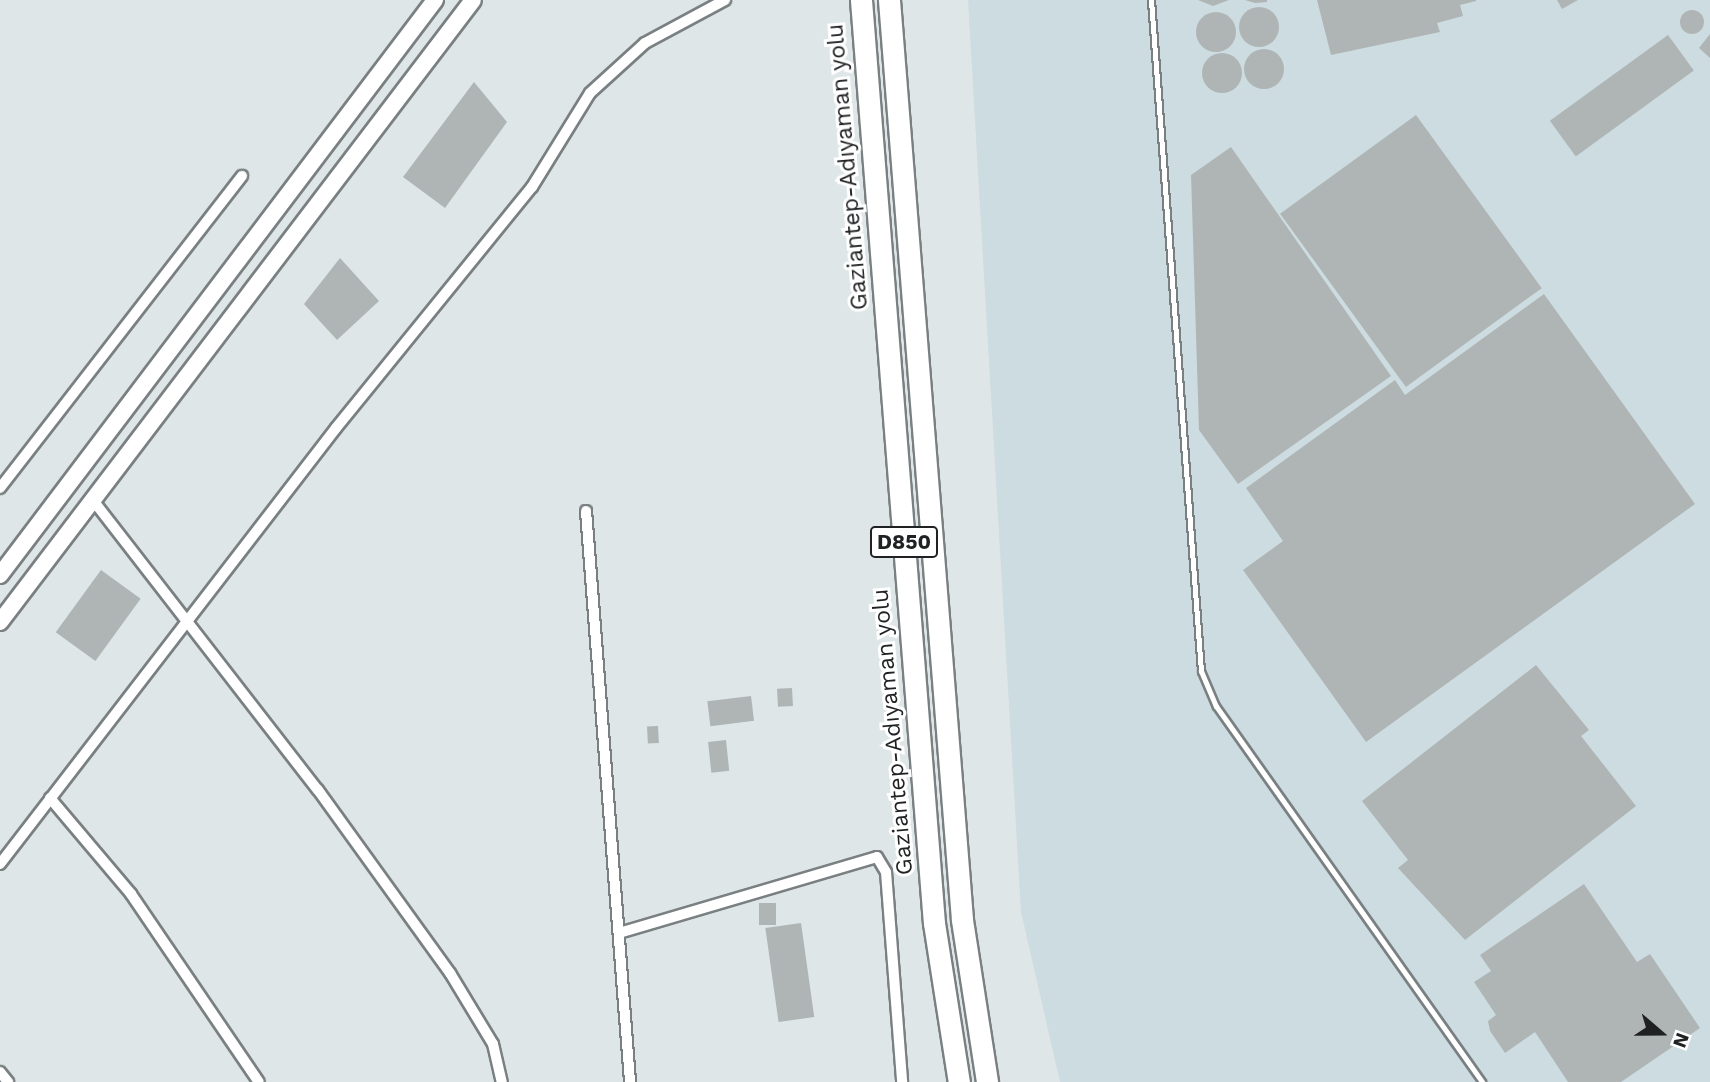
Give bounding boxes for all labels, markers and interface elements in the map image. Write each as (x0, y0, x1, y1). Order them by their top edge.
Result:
street label: Gaziantep-Adıyaman yolu (822, 22, 874, 312)
road number: D850 (869, 524, 939, 560)
street label: Gaziantep-Adıyaman yolu (867, 587, 919, 877)
north arrow (1626, 998, 1696, 1068)
text: N (1668, 1030, 1694, 1051)

